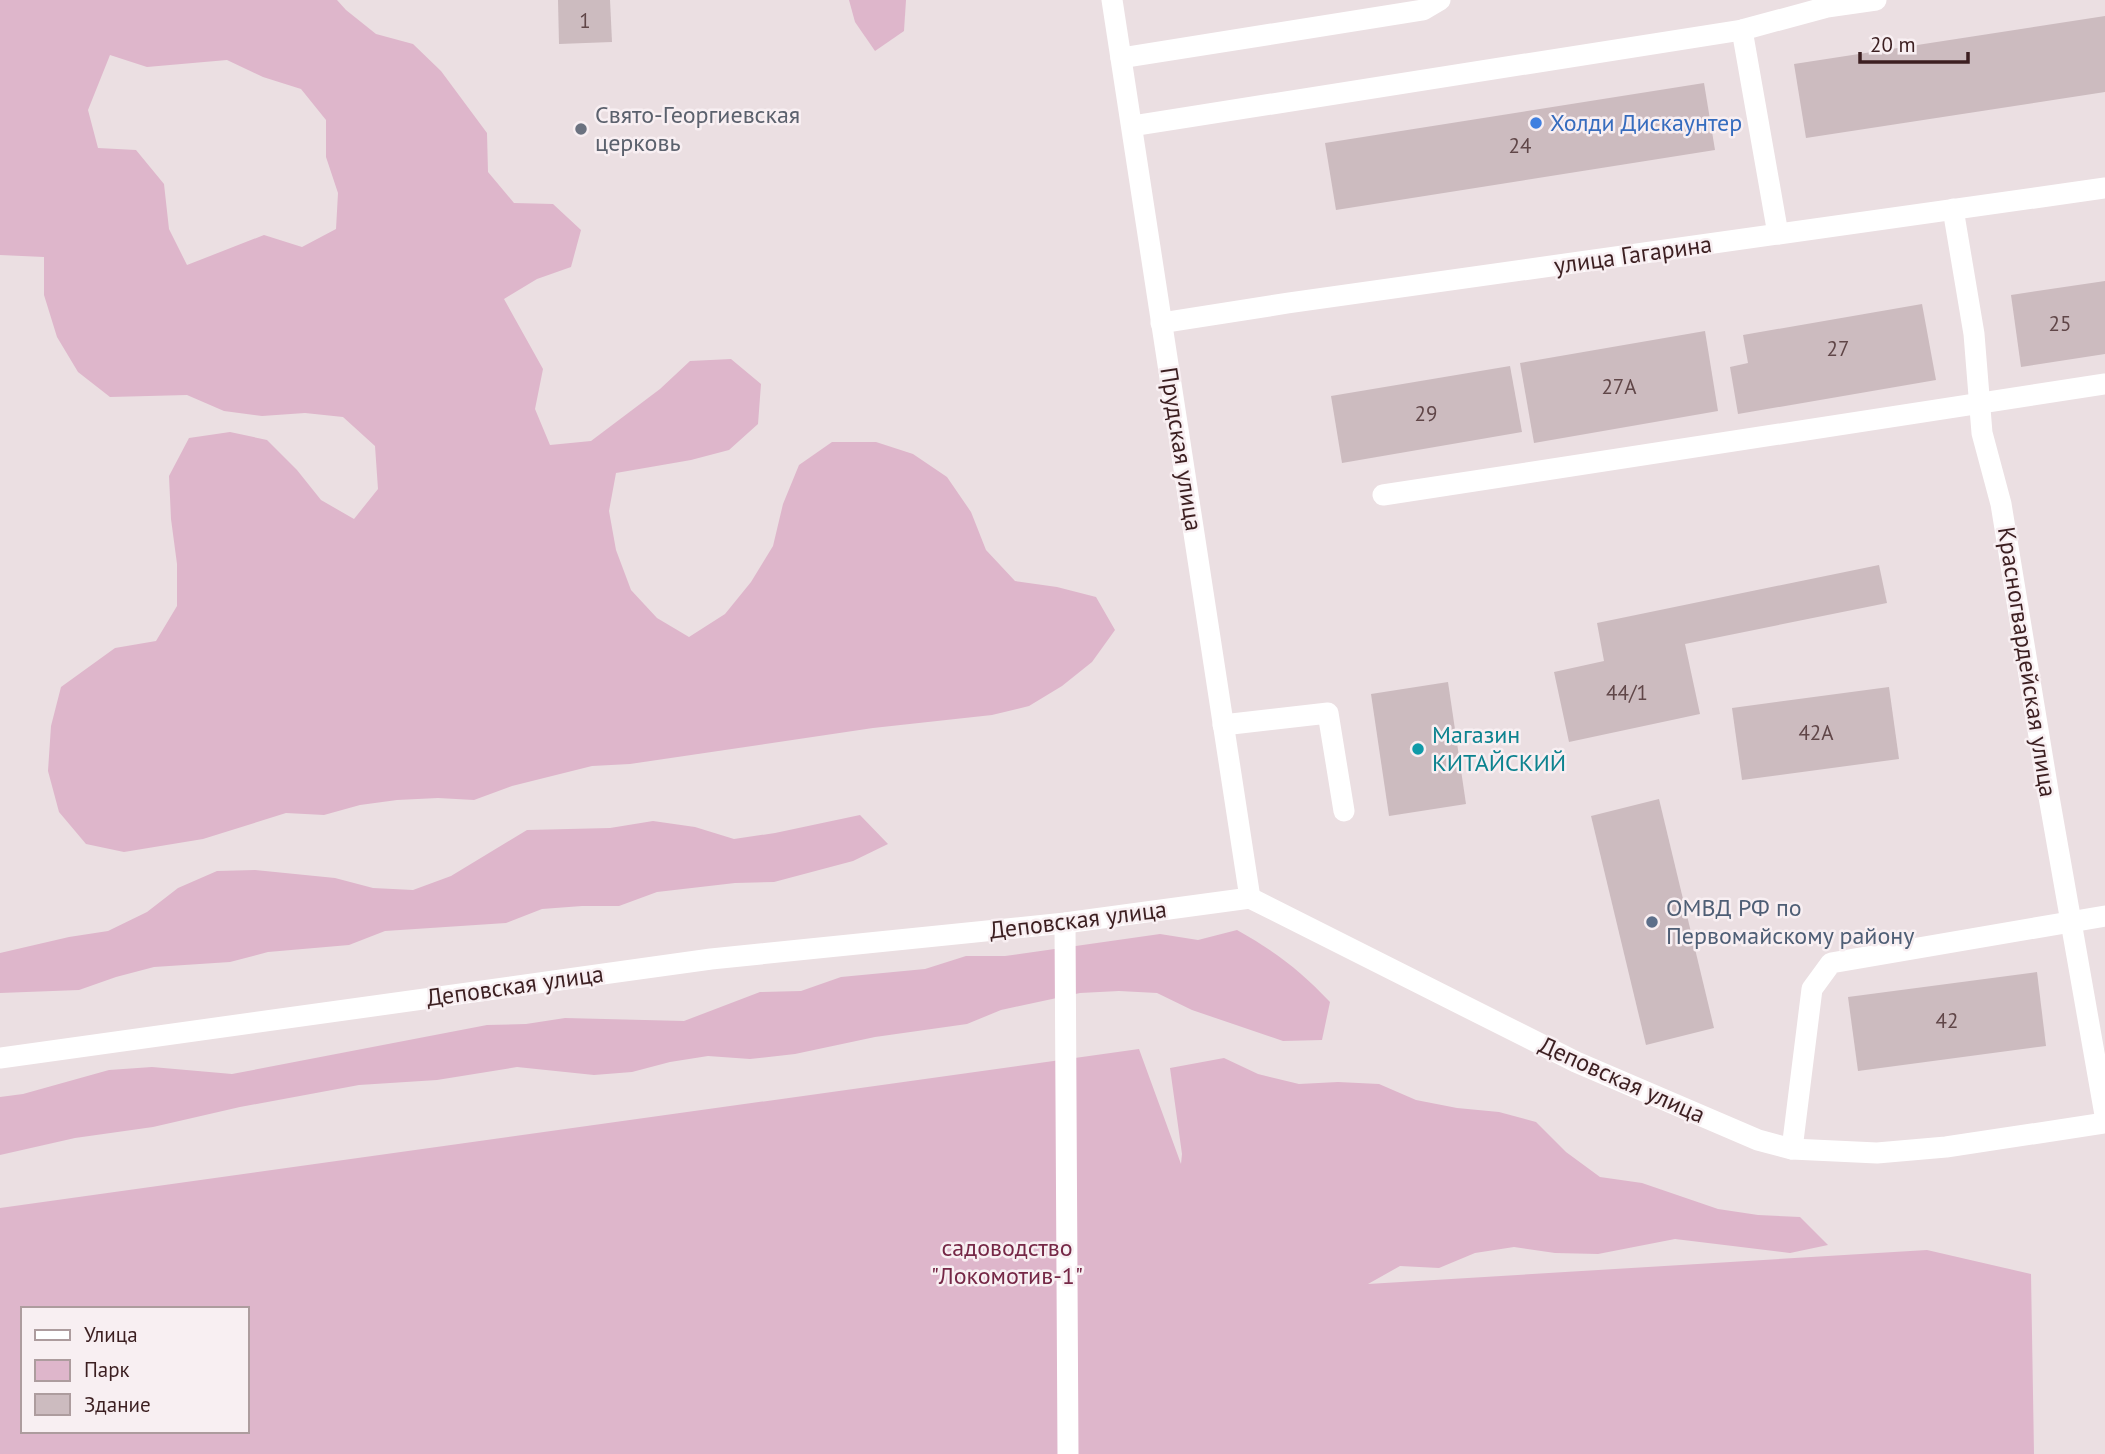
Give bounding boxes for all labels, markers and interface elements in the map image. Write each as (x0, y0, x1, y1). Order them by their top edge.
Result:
house number: 1 (579, 7, 591, 34)
scale bar (1860, 21, 1968, 65)
text: 20 m (1870, 31, 1916, 58)
place label: Свято-Георгиевская церковь (595, 99, 800, 158)
place label: Холди Дискаунтер (1550, 107, 1742, 138)
marker: Холди Дискаунтер (1528, 115, 1544, 131)
marker: Свято-Георгиевская церковь (573, 121, 589, 137)
house number: 24 (1509, 132, 1531, 159)
street label: улица Гагарина (1552, 228, 1714, 281)
house number: 25 (2049, 310, 2071, 337)
house number: 27 (1827, 335, 1849, 362)
street label: Прудская улица (1153, 365, 1210, 533)
house number: 27А (1601, 373, 1637, 400)
house number: 29 (1415, 400, 1437, 427)
street label: Красногвардейская улица (1991, 525, 2064, 799)
house number: 44/1 (1606, 679, 1648, 706)
place label: Магазин КИТАЙСКИЙ (1432, 719, 1566, 778)
house number: 42А (1798, 719, 1834, 746)
marker: Магазин КИТАЙСКИЙ (1410, 741, 1426, 757)
place label: ОМВД РФ по Первомайскому району (1666, 892, 1914, 951)
street label: Деповская улица (987, 893, 1168, 946)
marker: ОМВД РФ по Первомайскому району (1644, 914, 1660, 930)
street label: Деповская улица (424, 958, 605, 1013)
house number: 42 (1936, 1007, 1958, 1034)
street label: Деповская улица (1534, 1029, 1710, 1130)
park label: садоводство "Локомотив-1" (931, 1232, 1083, 1291)
legend (21, 1307, 248, 1433)
text: Улица (84, 1321, 138, 1348)
text: Парк (84, 1356, 130, 1383)
text: Здание (84, 1391, 151, 1418)

